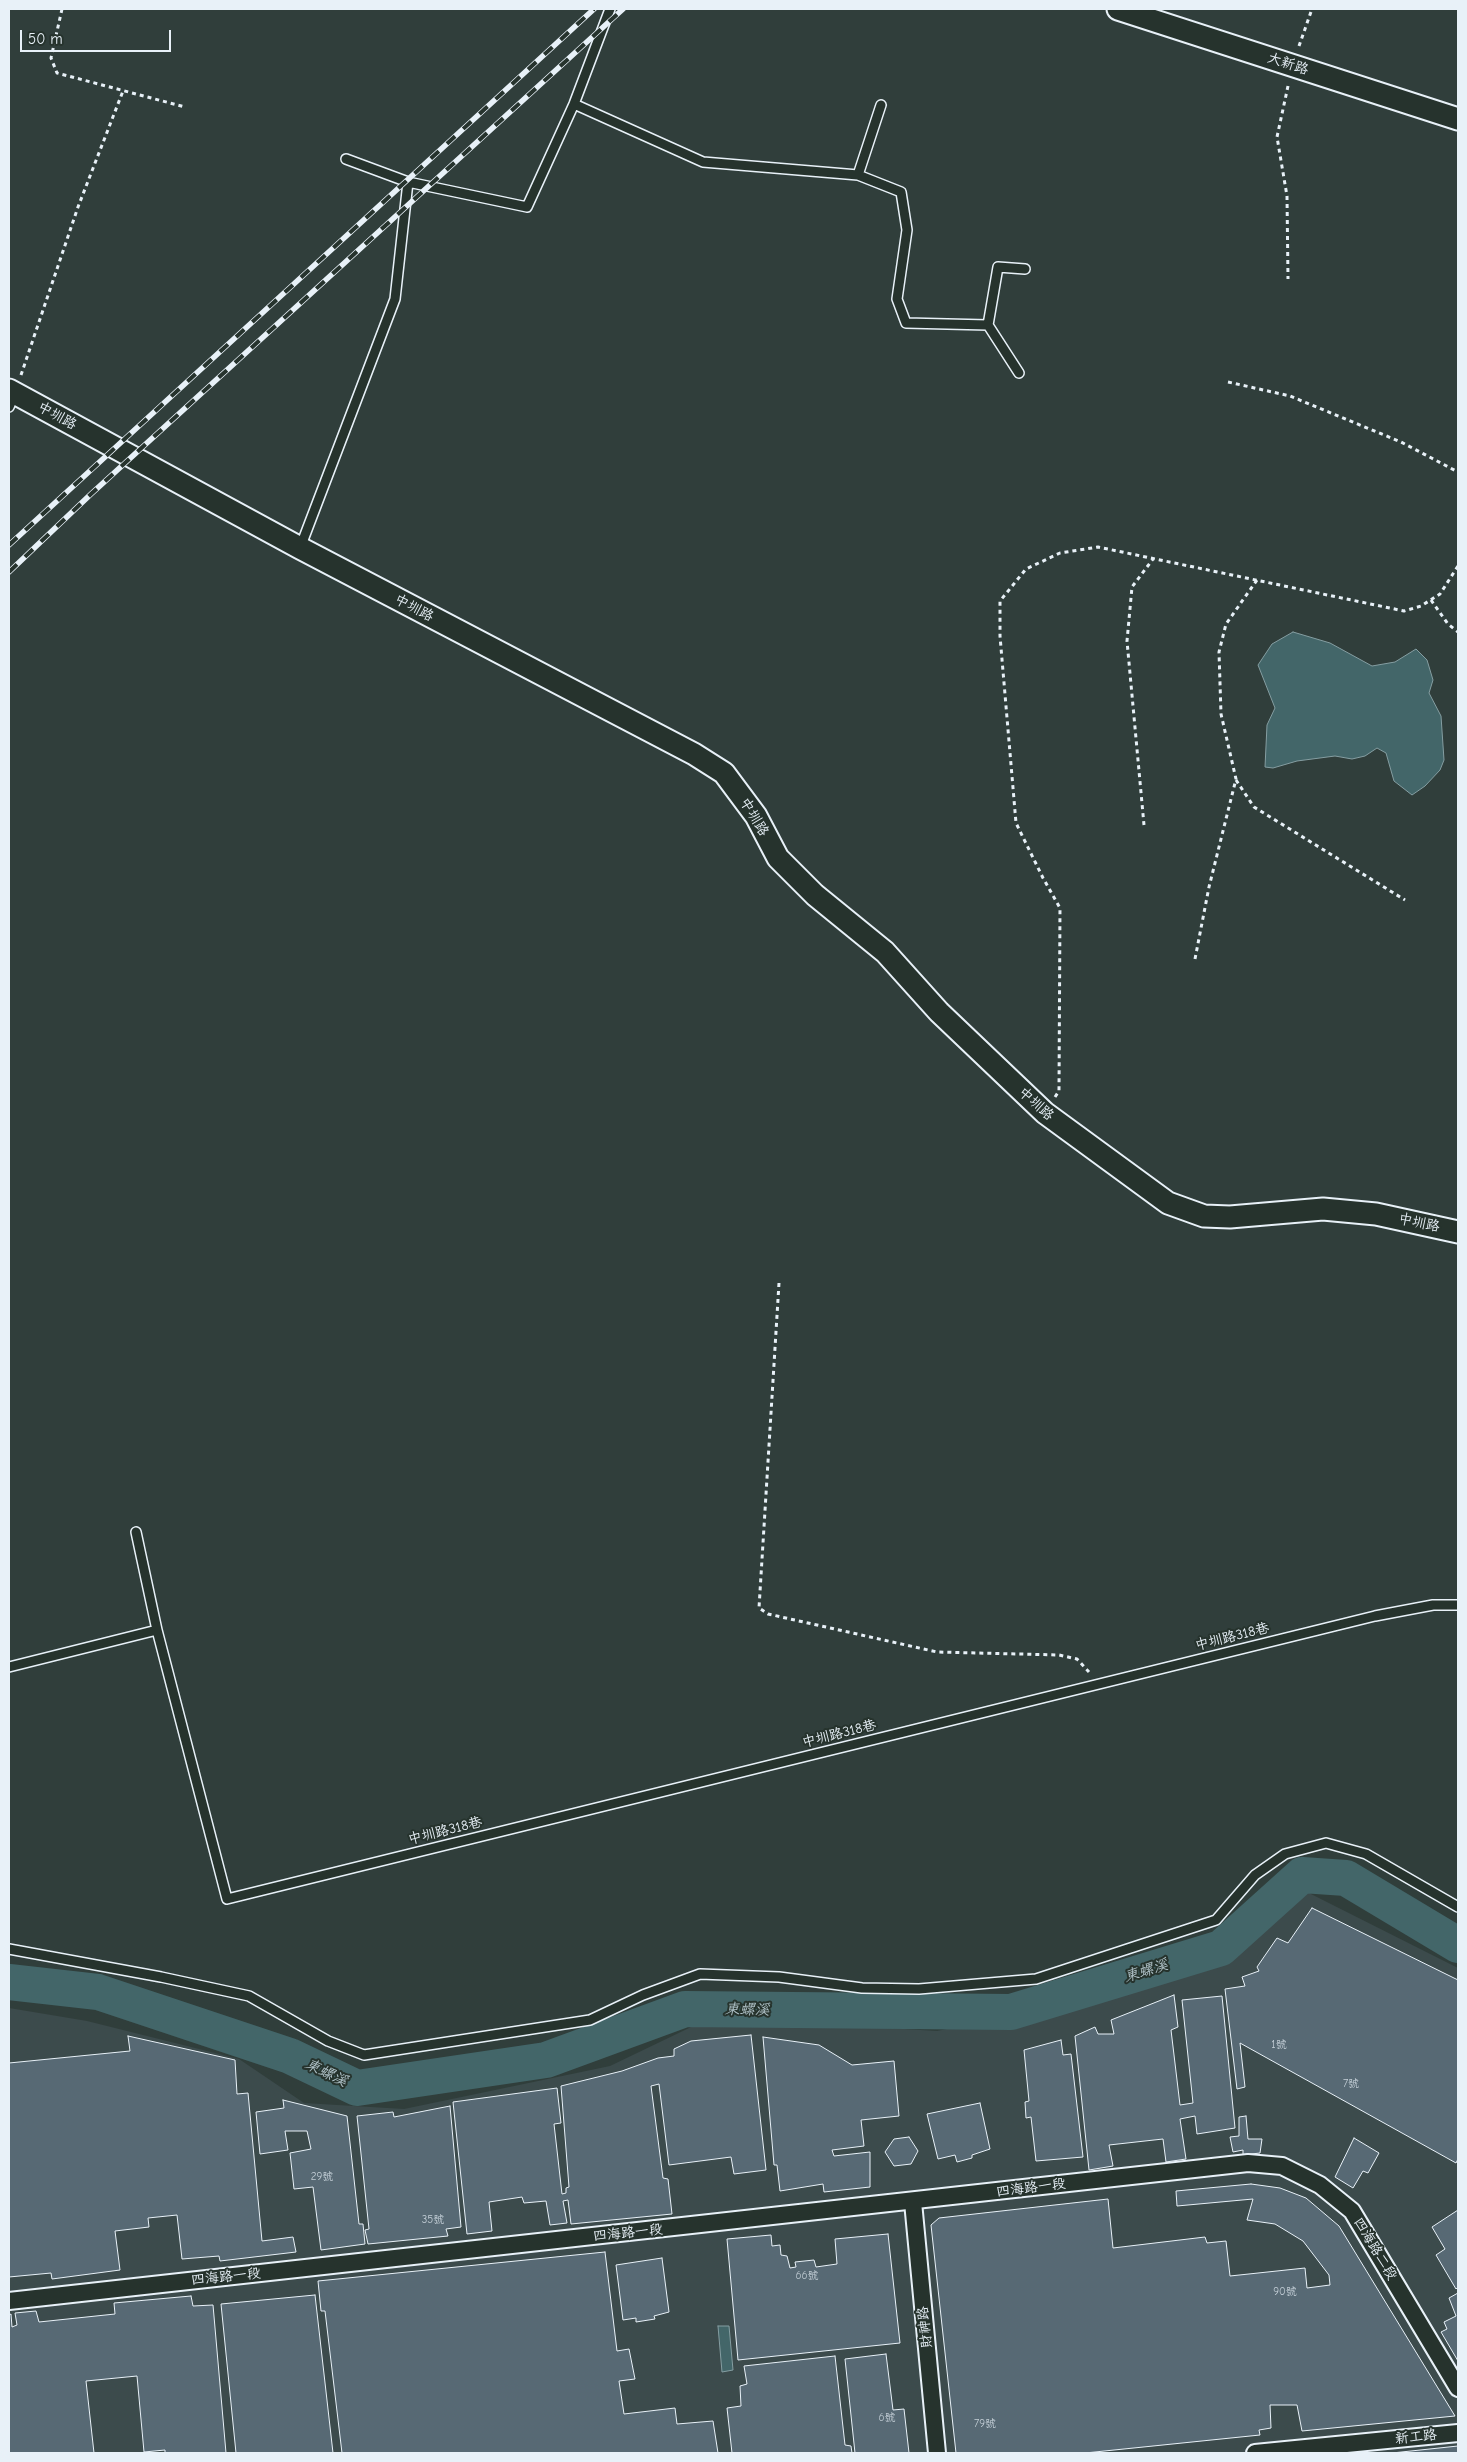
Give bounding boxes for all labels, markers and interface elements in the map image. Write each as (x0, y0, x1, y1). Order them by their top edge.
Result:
scale bar (22, 20, 174, 52)
text: 50 m (28, 30, 63, 48)
street label: 大新路 (1265, 50, 1311, 78)
street label: 中圳路 (35, 398, 79, 434)
street label: 中圳路 (392, 591, 436, 625)
street label: 中圳路 (736, 795, 772, 839)
street label: 中圳路 (1015, 1084, 1057, 1124)
street label: 中圳路 (1397, 1210, 1441, 1236)
street label: 中圳路318巷 (1193, 1620, 1271, 1654)
street label: 中圳路318巷 (800, 1717, 878, 1751)
street label: 中圳路318巷 (406, 1814, 484, 1848)
water label: 東螺溪 (1122, 1956, 1170, 1986)
water label: 東螺溪 (724, 2001, 770, 2019)
house number: 1號 (1271, 2038, 1287, 2052)
water label: 東螺溪 (302, 2055, 350, 2091)
house number: 7號 (1343, 2077, 1359, 2091)
house number: 29號 (311, 2170, 333, 2184)
street label: 四海路一段 (995, 2175, 1067, 2201)
house number: 35號 (422, 2213, 444, 2227)
street label: 四海路二段 (1350, 2215, 1400, 2283)
street label: 四海路一段 (592, 2221, 664, 2245)
street label: 四海路一段 (190, 2265, 262, 2289)
house number: 66號 (796, 2269, 818, 2283)
house number: 90號 (1273, 2285, 1297, 2299)
street label: 財神路 (914, 2305, 936, 2349)
house number: 6號 (879, 2411, 895, 2425)
house number: 79號 (974, 2417, 996, 2431)
street label: 新工路 (1394, 2426, 1438, 2448)

